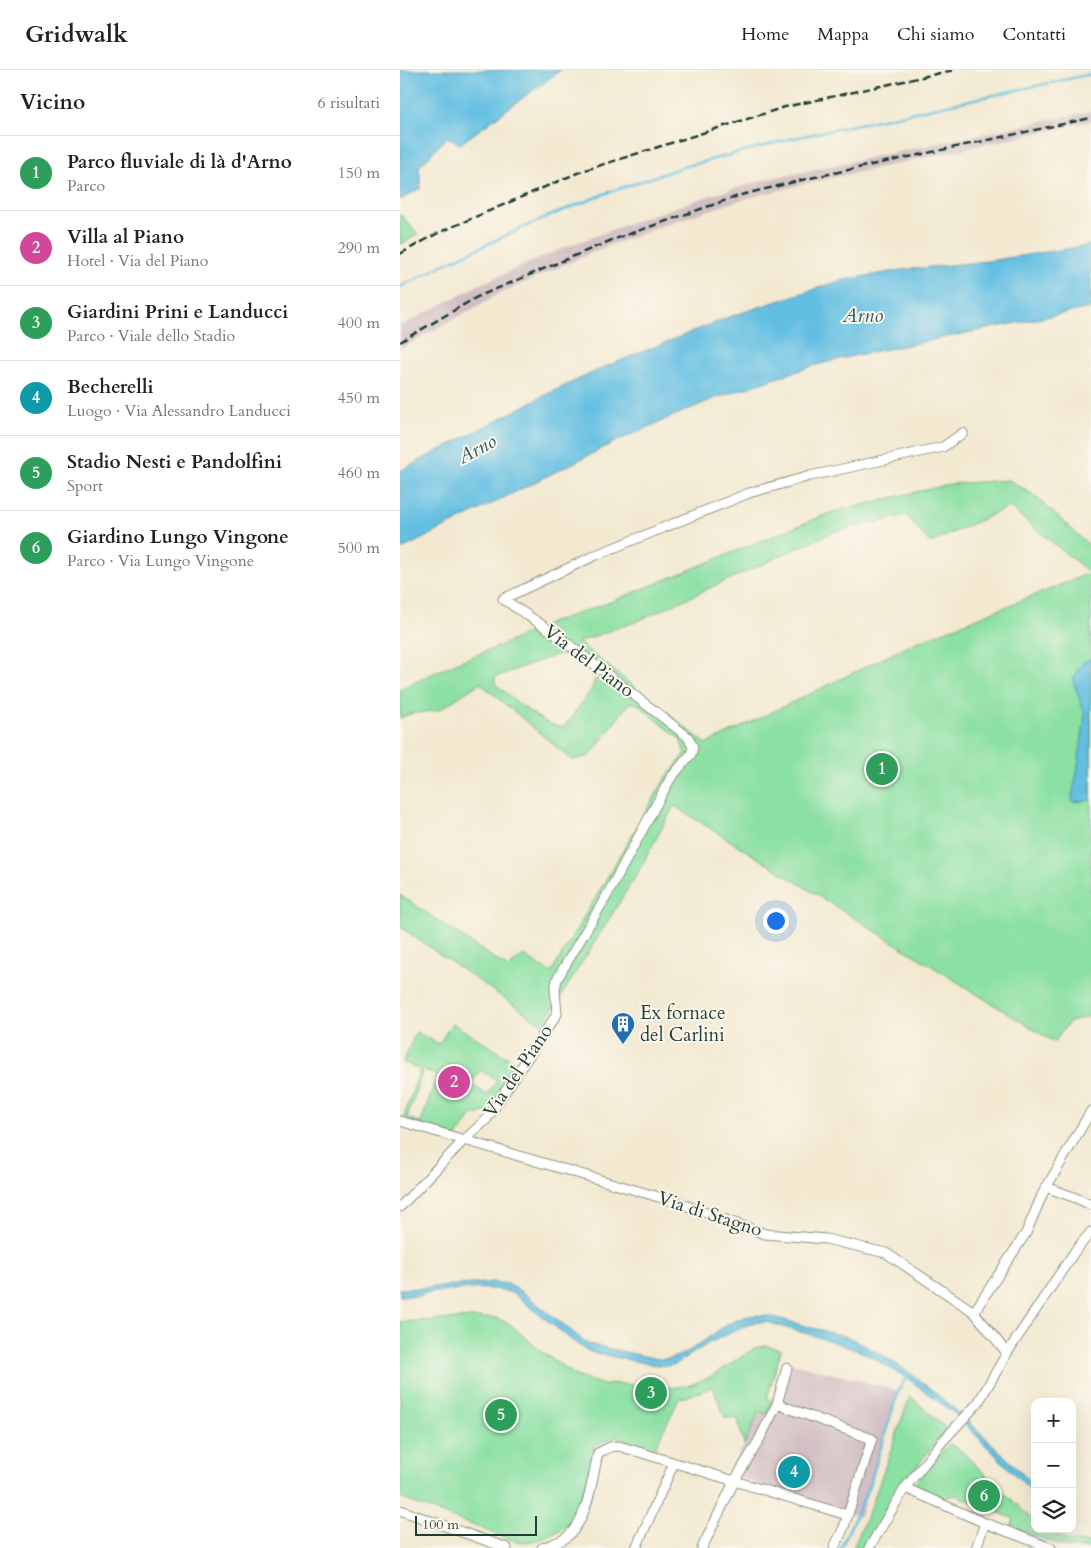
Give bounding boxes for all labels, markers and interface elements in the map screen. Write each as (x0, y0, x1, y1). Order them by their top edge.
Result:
text: Gridwalk (25, 18, 128, 51)
text: Home (741, 22, 789, 47)
text: Mappa (817, 22, 869, 47)
text: Chi siamo (897, 22, 974, 47)
text: Contatti (1002, 22, 1066, 47)
text: Vicino (20, 88, 85, 117)
text: 6 risultati (317, 92, 380, 114)
text: Parco fluviale di là d'Arno (67, 149, 292, 175)
text: 1 (32, 162, 40, 184)
text: 150 m (338, 162, 380, 184)
text: Parco (67, 175, 105, 197)
text: Villa al Piano (67, 224, 184, 250)
text: 2 (32, 237, 40, 259)
text: 290 m (338, 237, 380, 259)
text: Hotel · Via del Piano (67, 250, 208, 272)
text: Giardini Prini e Landucci (67, 299, 288, 325)
water label: Arno (842, 302, 883, 329)
text: 3 (32, 312, 40, 334)
text: 400 m (338, 312, 380, 334)
text: Parco · Viale dello Stadio (67, 325, 235, 347)
text: Becherelli (67, 374, 153, 400)
text: 4 (32, 387, 40, 409)
text: 450 m (338, 387, 380, 409)
text: Luogo · Via Alessandro Landucci (67, 400, 291, 422)
water label: Arno (452, 428, 501, 471)
text: Stadio Nesti e Pandolfini (67, 449, 282, 475)
text: 5 (32, 462, 40, 484)
text: 460 m (338, 462, 380, 484)
text: Sport (67, 475, 103, 497)
text: Giardino Lungo Vingone (67, 524, 289, 550)
text: 6 (32, 537, 40, 559)
text: 500 m (338, 537, 380, 559)
text: Parco · Via Lungo Vingone (67, 550, 254, 572)
street label: Via del Piano (538, 618, 640, 704)
pin: 1 (866, 750, 898, 788)
your location (763, 908, 789, 934)
place label: Ex fornace del Carlini (640, 1000, 726, 1048)
building icon: Ex fornace del Carlini (610, 1011, 636, 1045)
street label: Via del Piano (477, 1019, 559, 1123)
pin: 2 (438, 1063, 470, 1101)
street label: Via di Stagno (654, 1185, 766, 1243)
pin: 3 (635, 1374, 667, 1412)
pin: 5 (485, 1396, 517, 1434)
map controls (1031, 1398, 1076, 1533)
button: + (1031, 1398, 1076, 1443)
button: − (1031, 1443, 1076, 1488)
pin: 4 (778, 1453, 810, 1491)
pin: 6 (968, 1477, 1000, 1515)
button: layers (1031, 1488, 1076, 1533)
scale bar (415, 1513, 538, 1536)
text: 100 m (422, 1515, 459, 1534)

